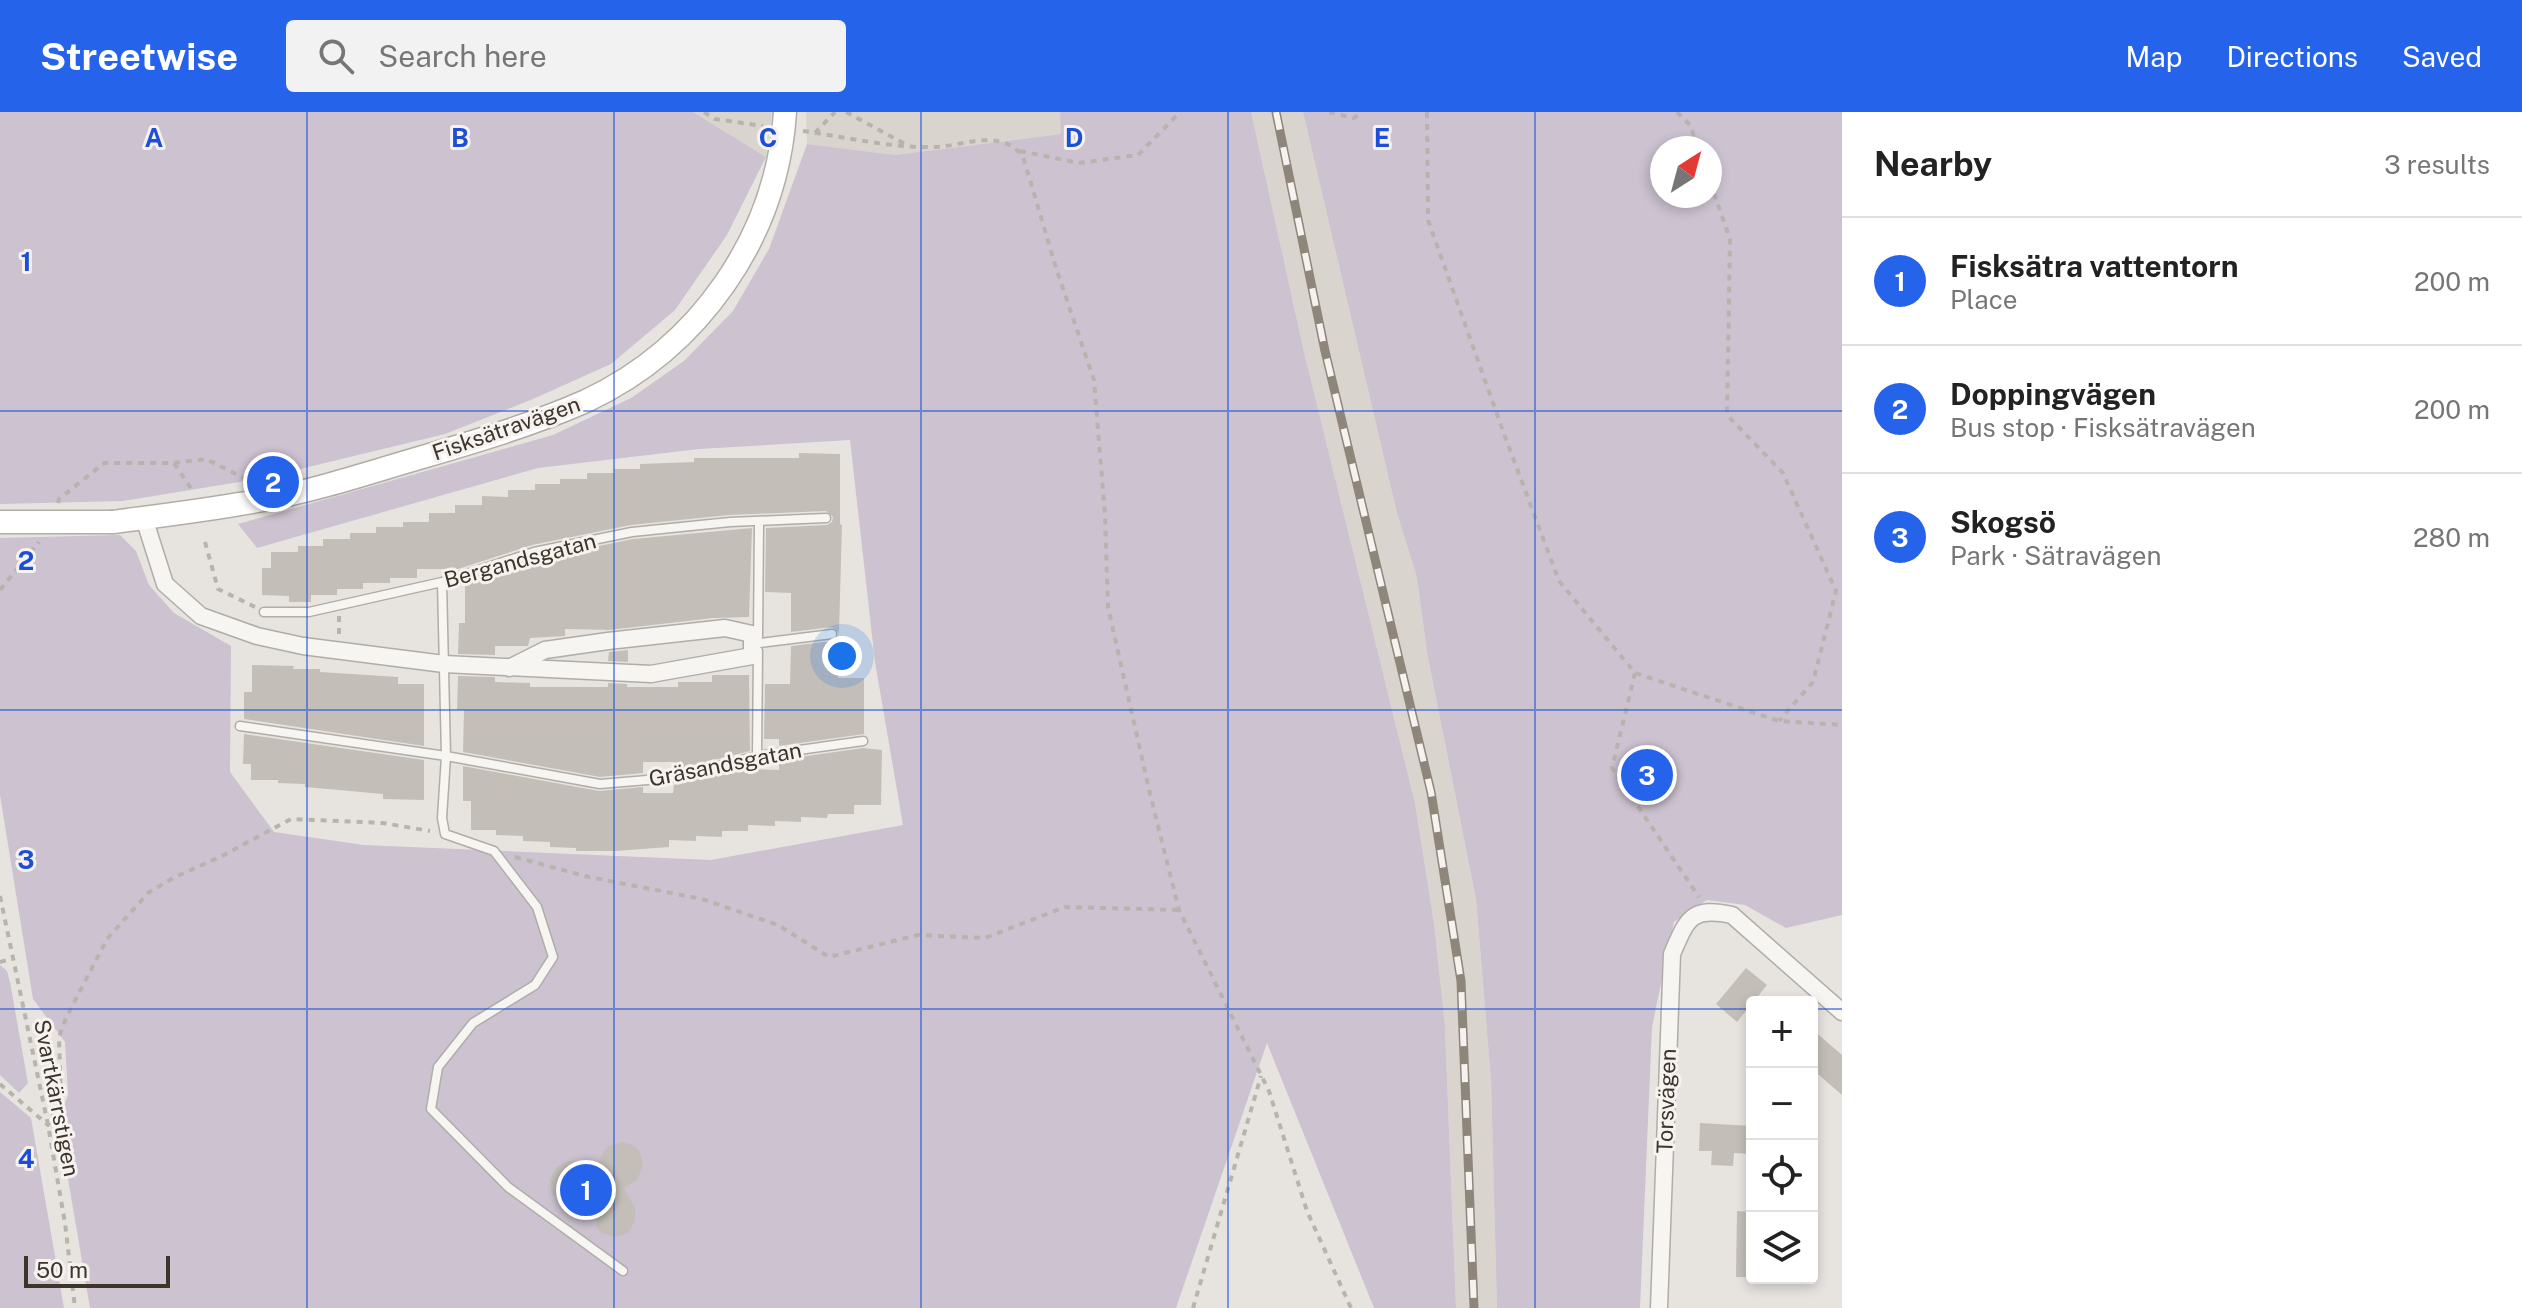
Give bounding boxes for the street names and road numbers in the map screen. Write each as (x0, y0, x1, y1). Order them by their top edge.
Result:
street label: Fisksätravägen (429, 391, 583, 465)
street label: Bergandsgatan (441, 527, 599, 593)
street label: Gräsandsgatan (646, 736, 804, 792)
street label: Svartkärrstigen (29, 1017, 85, 1179)
street label: Torsvägen (1651, 1048, 1681, 1154)

